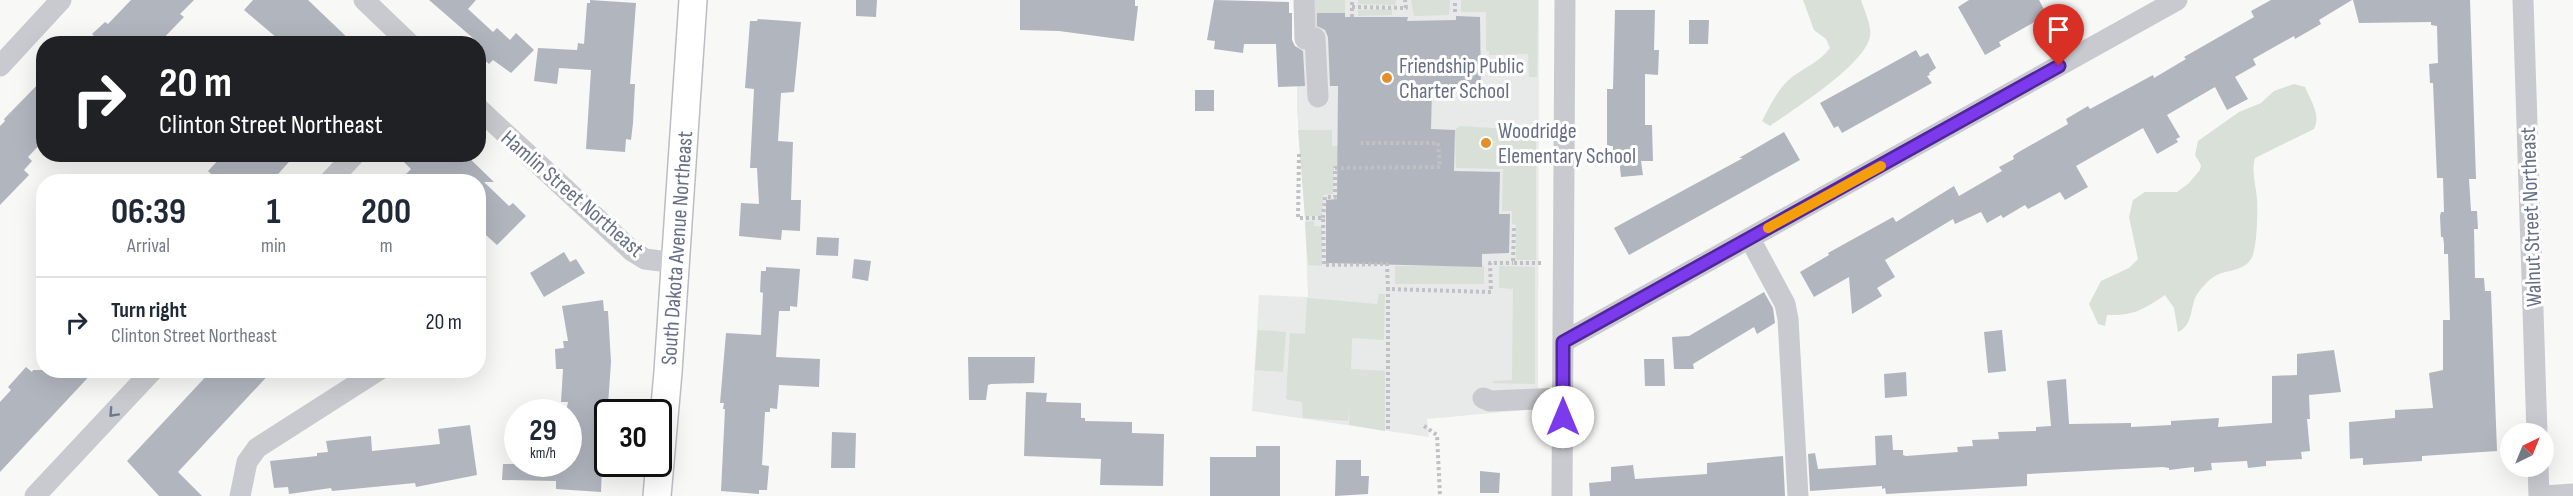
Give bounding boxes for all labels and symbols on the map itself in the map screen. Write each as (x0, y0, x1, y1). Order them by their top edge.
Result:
pin (2033, 4, 2084, 66)
place label: Friendship Public Charter School (1399, 53, 1524, 105)
marker: Friendship Public Charter School (1380, 71, 1394, 85)
place label: Woodridge Elementary School (1498, 118, 1636, 170)
street label: Hamlin Street Northeast (495, 125, 649, 264)
street label: Walnut Street Northeast (2515, 126, 2548, 307)
street label: South Dakota Avenue Northeast (656, 130, 699, 366)
marker: Woodridge Elementary School (1479, 136, 1493, 150)
position arrow (1531, 385, 1595, 449)
speed limit sign: 30 (594, 399, 672, 477)
one-way arrow (109, 407, 120, 417)
north arrow (2500, 423, 2554, 477)

